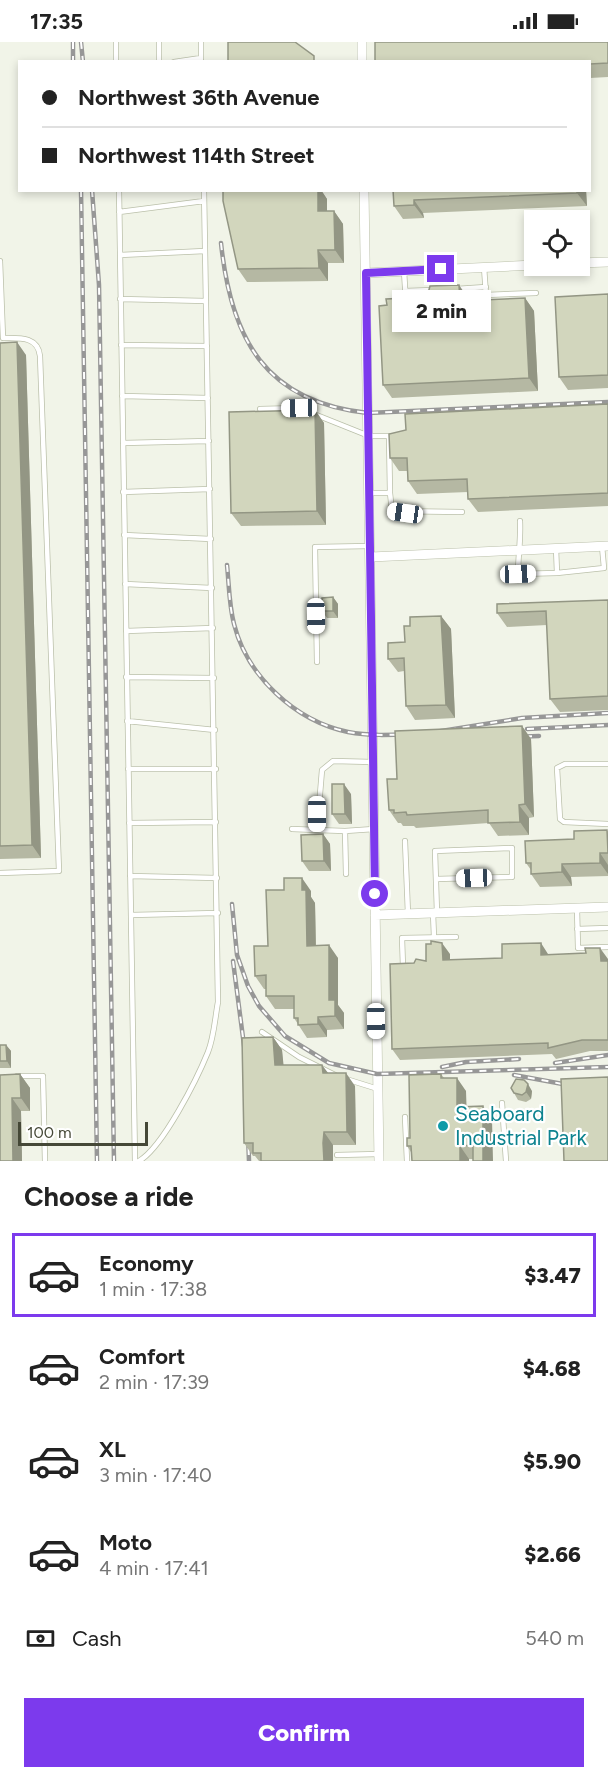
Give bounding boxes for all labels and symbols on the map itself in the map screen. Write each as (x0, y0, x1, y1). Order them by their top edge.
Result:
route end (427, 255, 454, 282)
callout: 2 min (392, 290, 490, 332)
car (281, 399, 317, 417)
car (386, 502, 424, 524)
car (500, 564, 536, 584)
car (307, 598, 325, 634)
car (308, 796, 326, 832)
car (456, 868, 492, 888)
route start (361, 880, 388, 907)
car (367, 1003, 385, 1039)
place label: Seaboard Industrial Park (455, 1101, 587, 1150)
scale bar (18, 1119, 148, 1146)
marker: Seaboard Industrial Park (436, 1119, 450, 1133)

